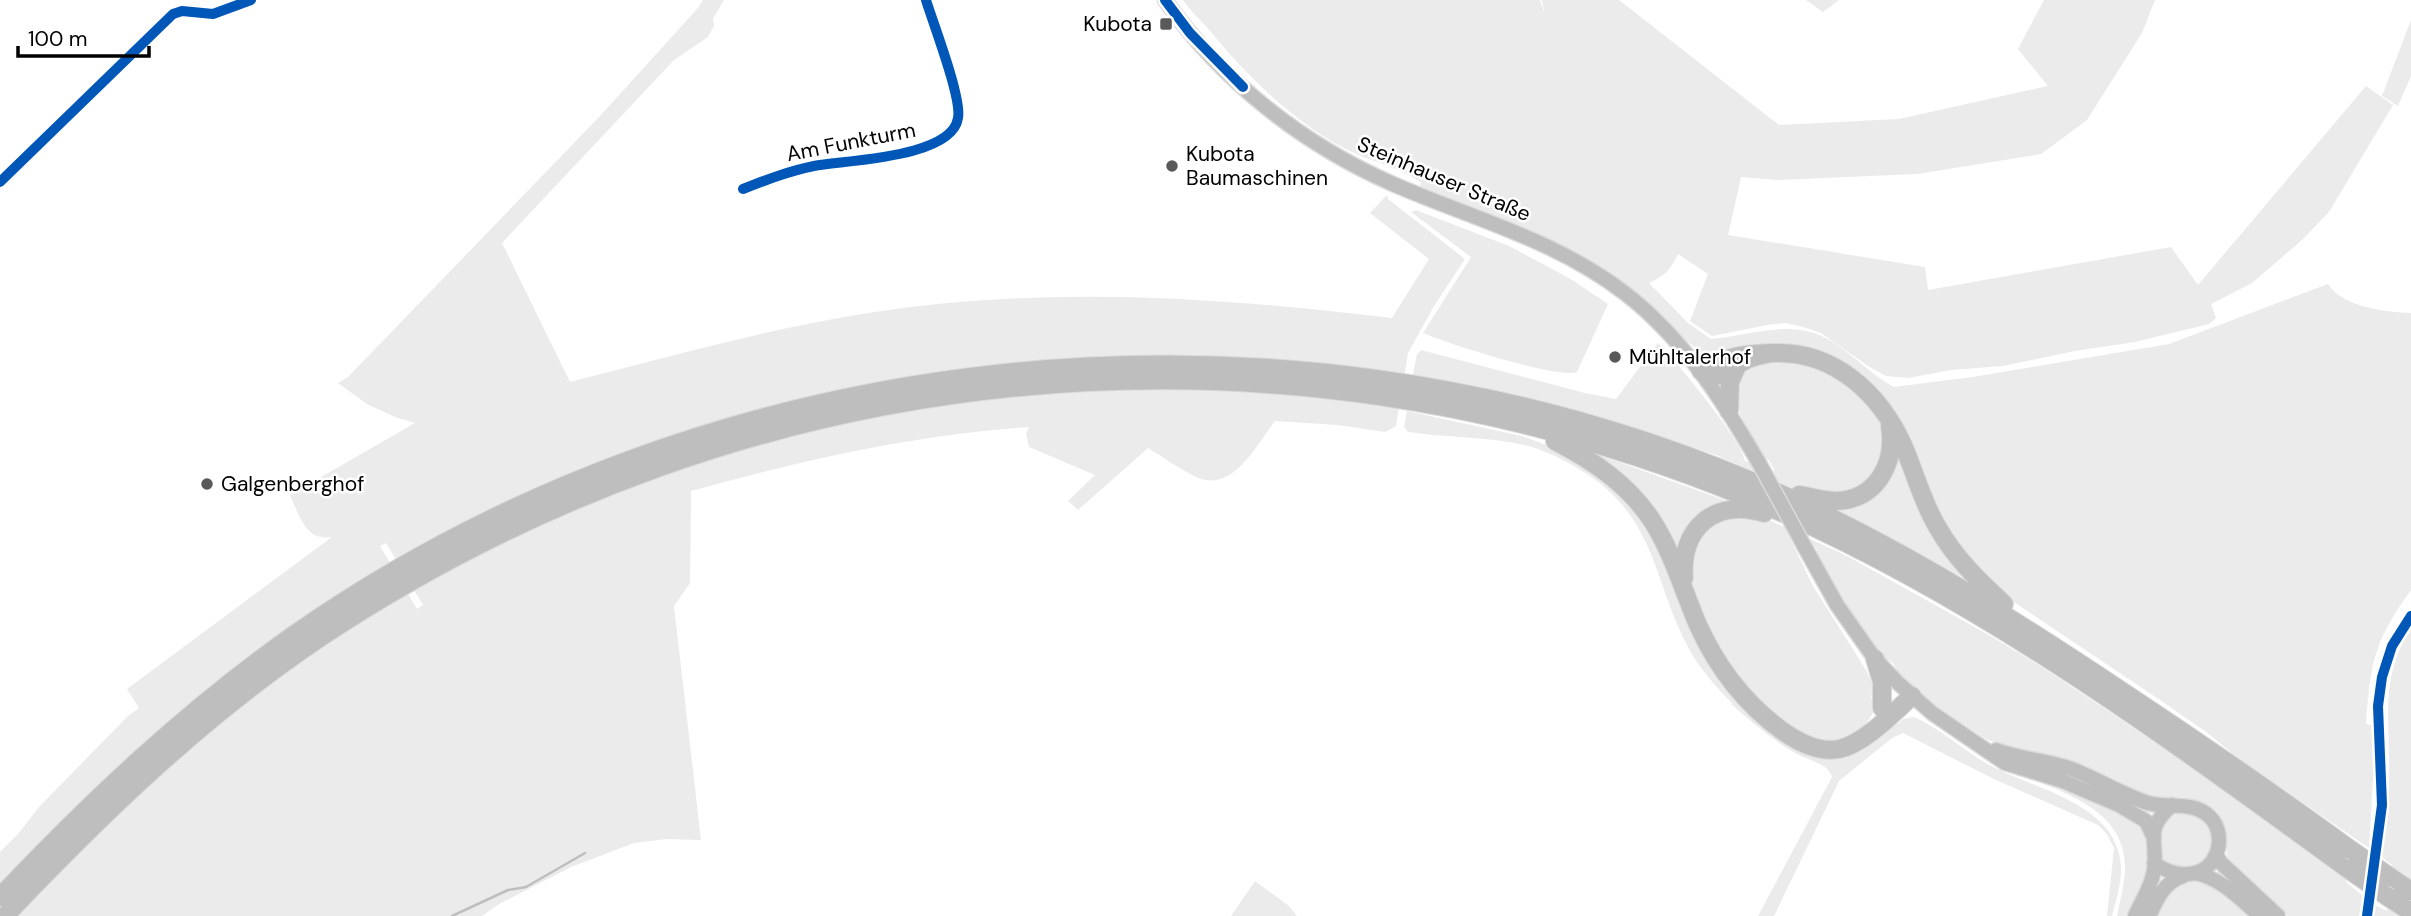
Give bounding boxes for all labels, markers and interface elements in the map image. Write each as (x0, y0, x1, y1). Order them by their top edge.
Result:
place label: Kubota (1083, 10, 1152, 38)
scale bar (18, 14, 149, 58)
marker: Kubota (1158, 16, 1174, 32)
text: 100 m (28, 25, 88, 53)
street label: Am Funkturm (784, 116, 918, 168)
street label: Steinhauser Straße (1353, 130, 1535, 228)
place label: Kubota Baumaschinen (1186, 140, 1328, 192)
marker: Kubota Baumaschinen (1164, 158, 1180, 174)
place label: Mühltalerhof (1629, 343, 1751, 371)
marker: Mühltalerhof (1607, 349, 1623, 365)
place label: Galgenberghof (221, 470, 364, 498)
marker: Galgenberghof (199, 476, 215, 492)

